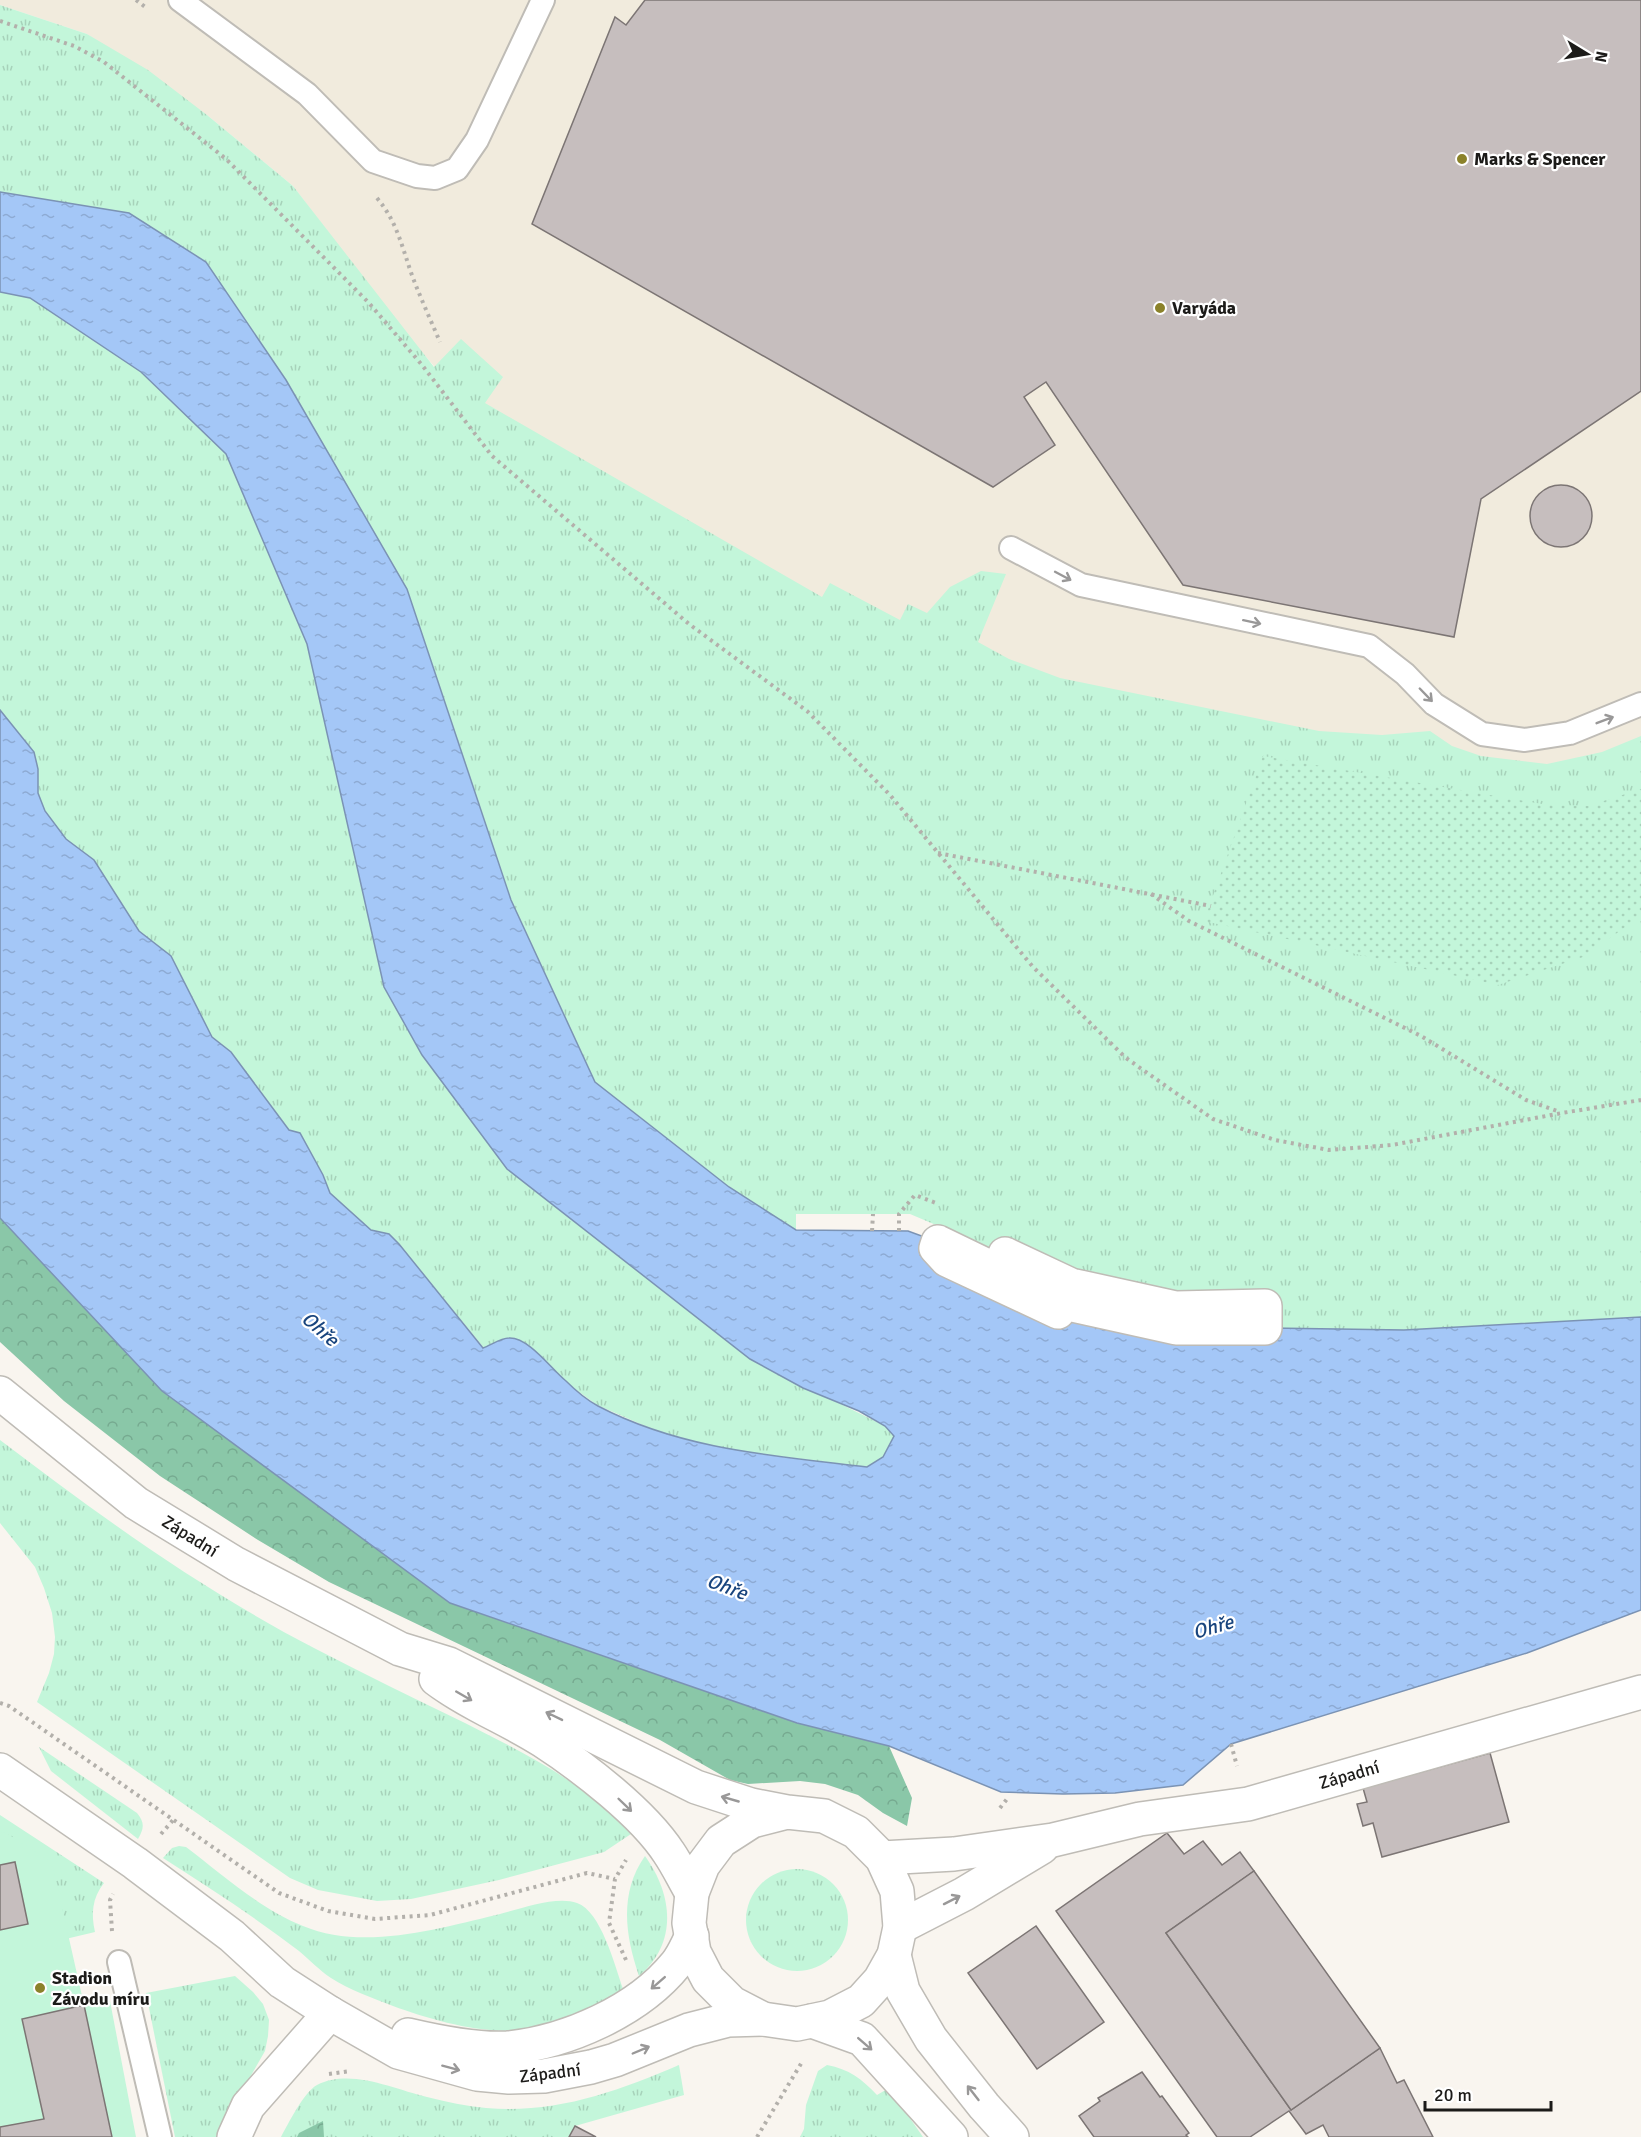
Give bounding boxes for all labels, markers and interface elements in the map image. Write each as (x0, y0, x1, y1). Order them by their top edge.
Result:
north arrow (1557, 24, 1617, 84)
text: N (1590, 49, 1612, 64)
place label: Marks & Spencer (1474, 148, 1606, 170)
marker: Marks & Spencer (1455, 152, 1469, 166)
place label: Varyáda (1172, 297, 1236, 319)
marker: Varyáda (1153, 301, 1167, 315)
one-way arrow (1054, 570, 1071, 582)
one-way arrow (1241, 617, 1261, 628)
one-way arrow (1419, 688, 1433, 703)
one-way arrow (1595, 714, 1614, 725)
water label: Ohře (296, 1306, 344, 1353)
street label: Západní (158, 1510, 222, 1562)
water label: Ohře (703, 1568, 751, 1606)
water label: Ohře (1190, 1609, 1237, 1645)
one-way arrow (455, 1690, 472, 1702)
one-way arrow (546, 1709, 564, 1721)
street label: Západní (1316, 1756, 1382, 1794)
one-way arrow (721, 1793, 740, 1804)
one-way arrow (617, 1798, 632, 1813)
one-way arrow (943, 1894, 960, 1906)
place label: Stadion Závodu míru (52, 1967, 150, 2010)
one-way arrow (651, 1976, 666, 1990)
marker: Stadion Závodu míru (33, 1981, 47, 1995)
one-way arrow (857, 2037, 872, 2051)
one-way arrow (631, 2044, 650, 2055)
street label: Západní (518, 2058, 582, 2088)
one-way arrow (441, 2063, 460, 2074)
scale bar (1425, 2074, 1551, 2112)
text: 20 m (1434, 2084, 1472, 2106)
one-way arrow (967, 2085, 980, 2101)

